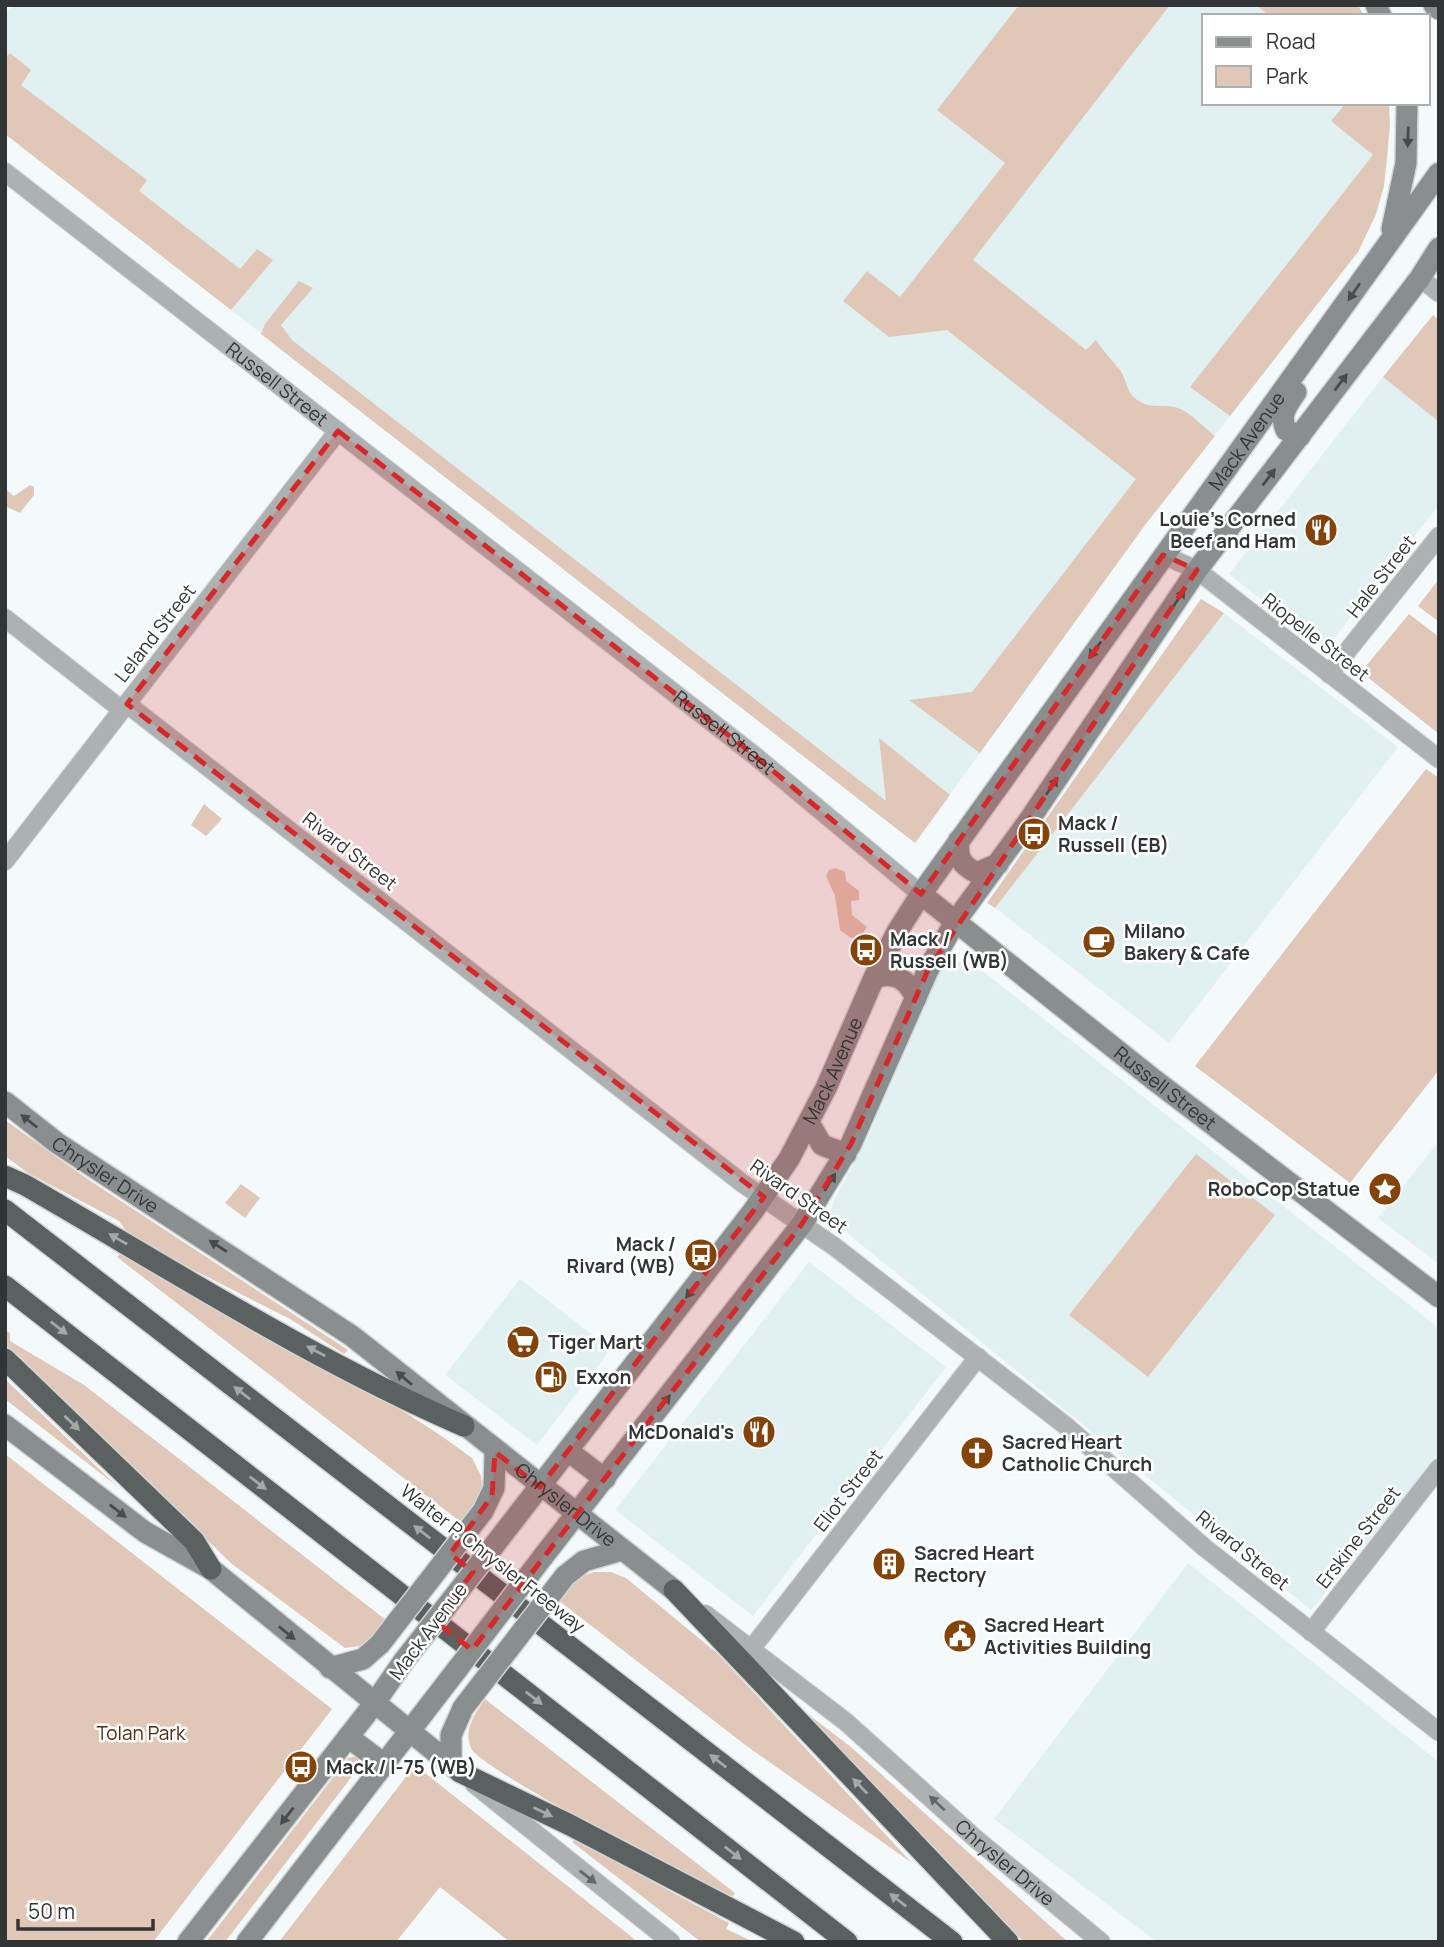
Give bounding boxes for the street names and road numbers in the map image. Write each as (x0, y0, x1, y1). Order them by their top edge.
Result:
street label: Russell Street (221, 336, 334, 432)
street label: Mack Avenue (1202, 386, 1291, 495)
street label: Hale Street (1340, 529, 1422, 623)
street label: Leland Street (108, 579, 202, 687)
street label: Riopelle Street (1257, 587, 1375, 687)
street label: Russell Street (668, 684, 781, 781)
street label: Rivard Street (297, 806, 403, 896)
street label: Mack Avenue (796, 1013, 868, 1129)
street label: Russell Street (1109, 1040, 1222, 1136)
street label: Chrysler Drive (47, 1130, 164, 1219)
street label: Rivard Street (745, 1153, 853, 1239)
street label: Eliot Street (808, 1443, 888, 1537)
street label: Chrysler Drive (510, 1457, 622, 1553)
street label: Walter P. Chrysler Freeway (395, 1478, 591, 1638)
street label: Erskine Street (1310, 1481, 1406, 1593)
street label: Rivard Street (1191, 1504, 1295, 1596)
street label: Mack Avenue (383, 1577, 473, 1685)
street label: Chrysler Drive (950, 1814, 1060, 1912)

